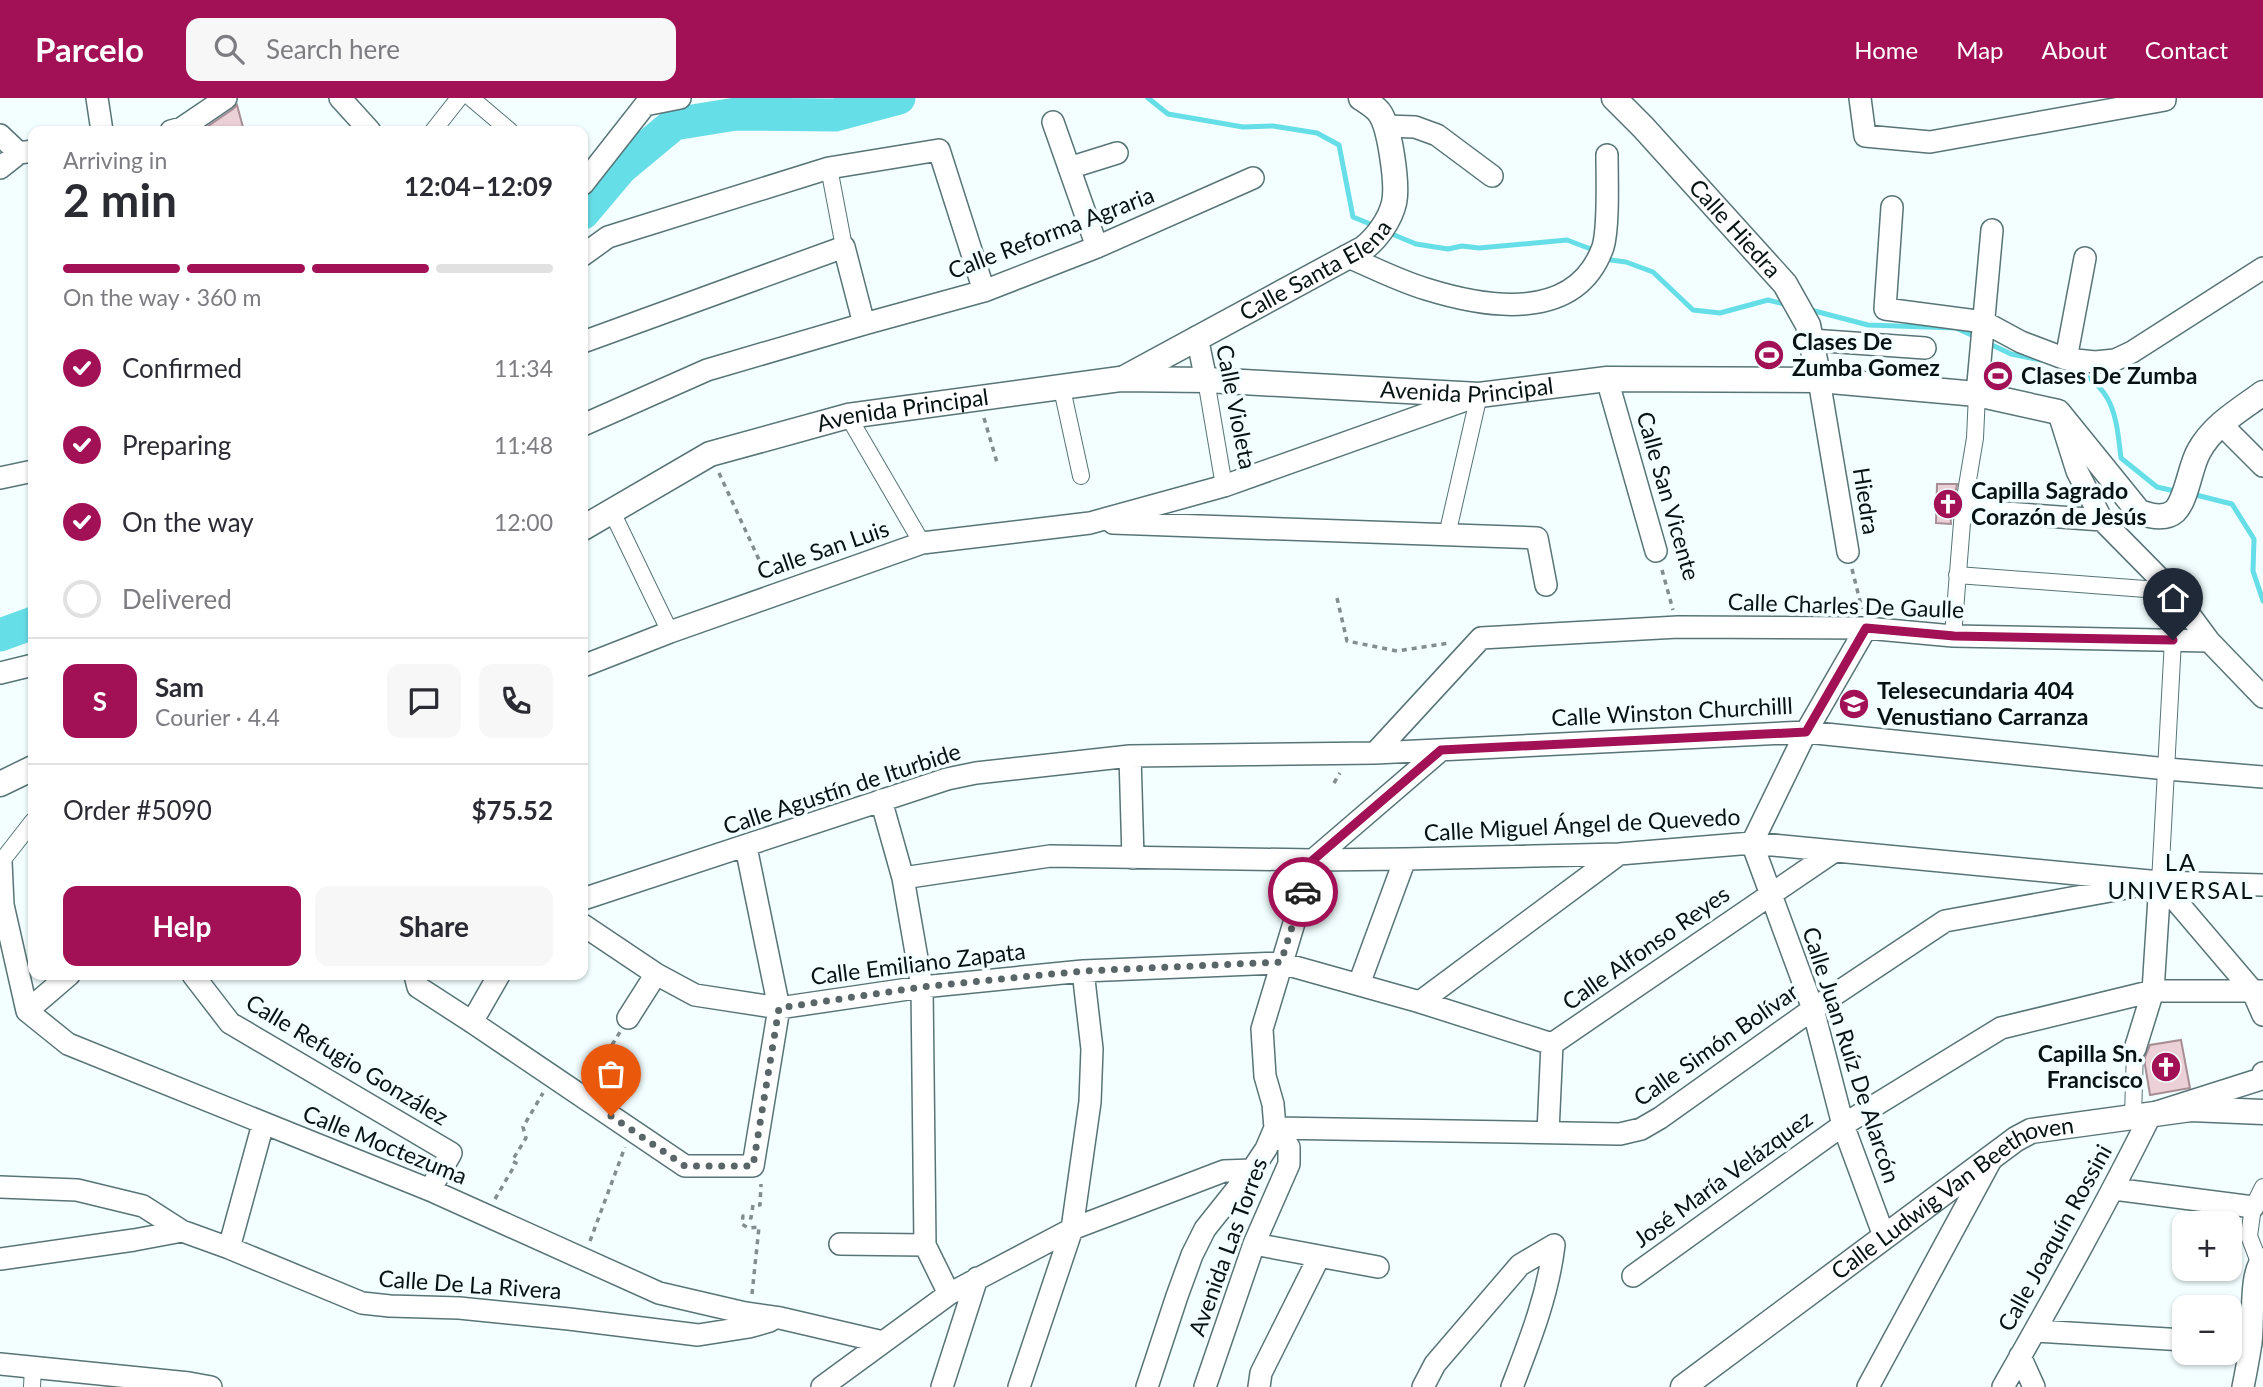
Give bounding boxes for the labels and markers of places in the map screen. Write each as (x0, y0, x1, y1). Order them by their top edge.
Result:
place label: Clases De Zumba Gomez (1792, 327, 1940, 381)
sports icon: Clases De Zumba Gomez (1752, 338, 1786, 372)
sports icon: Clases De Zumba (1981, 359, 2015, 393)
place label: Clases De Zumba (2021, 361, 2197, 389)
place label: Capilla Sagrado Corazón de Jesús (1971, 476, 2147, 530)
church icon: Capilla Sagrado Corazón de Jesús (1931, 487, 1965, 521)
pin (2143, 568, 2203, 640)
place label: Telesecundaria 404 Venustiano Carranza (1876, 676, 2089, 730)
school or university icon: Telesecundaria 404 Venustiano Carranza (1837, 687, 1871, 721)
place label: Capilla Sn. Francisco (2038, 1039, 2143, 1093)
pin (581, 1044, 641, 1116)
church icon: Capilla Sn. Francisco (2149, 1050, 2183, 1084)

